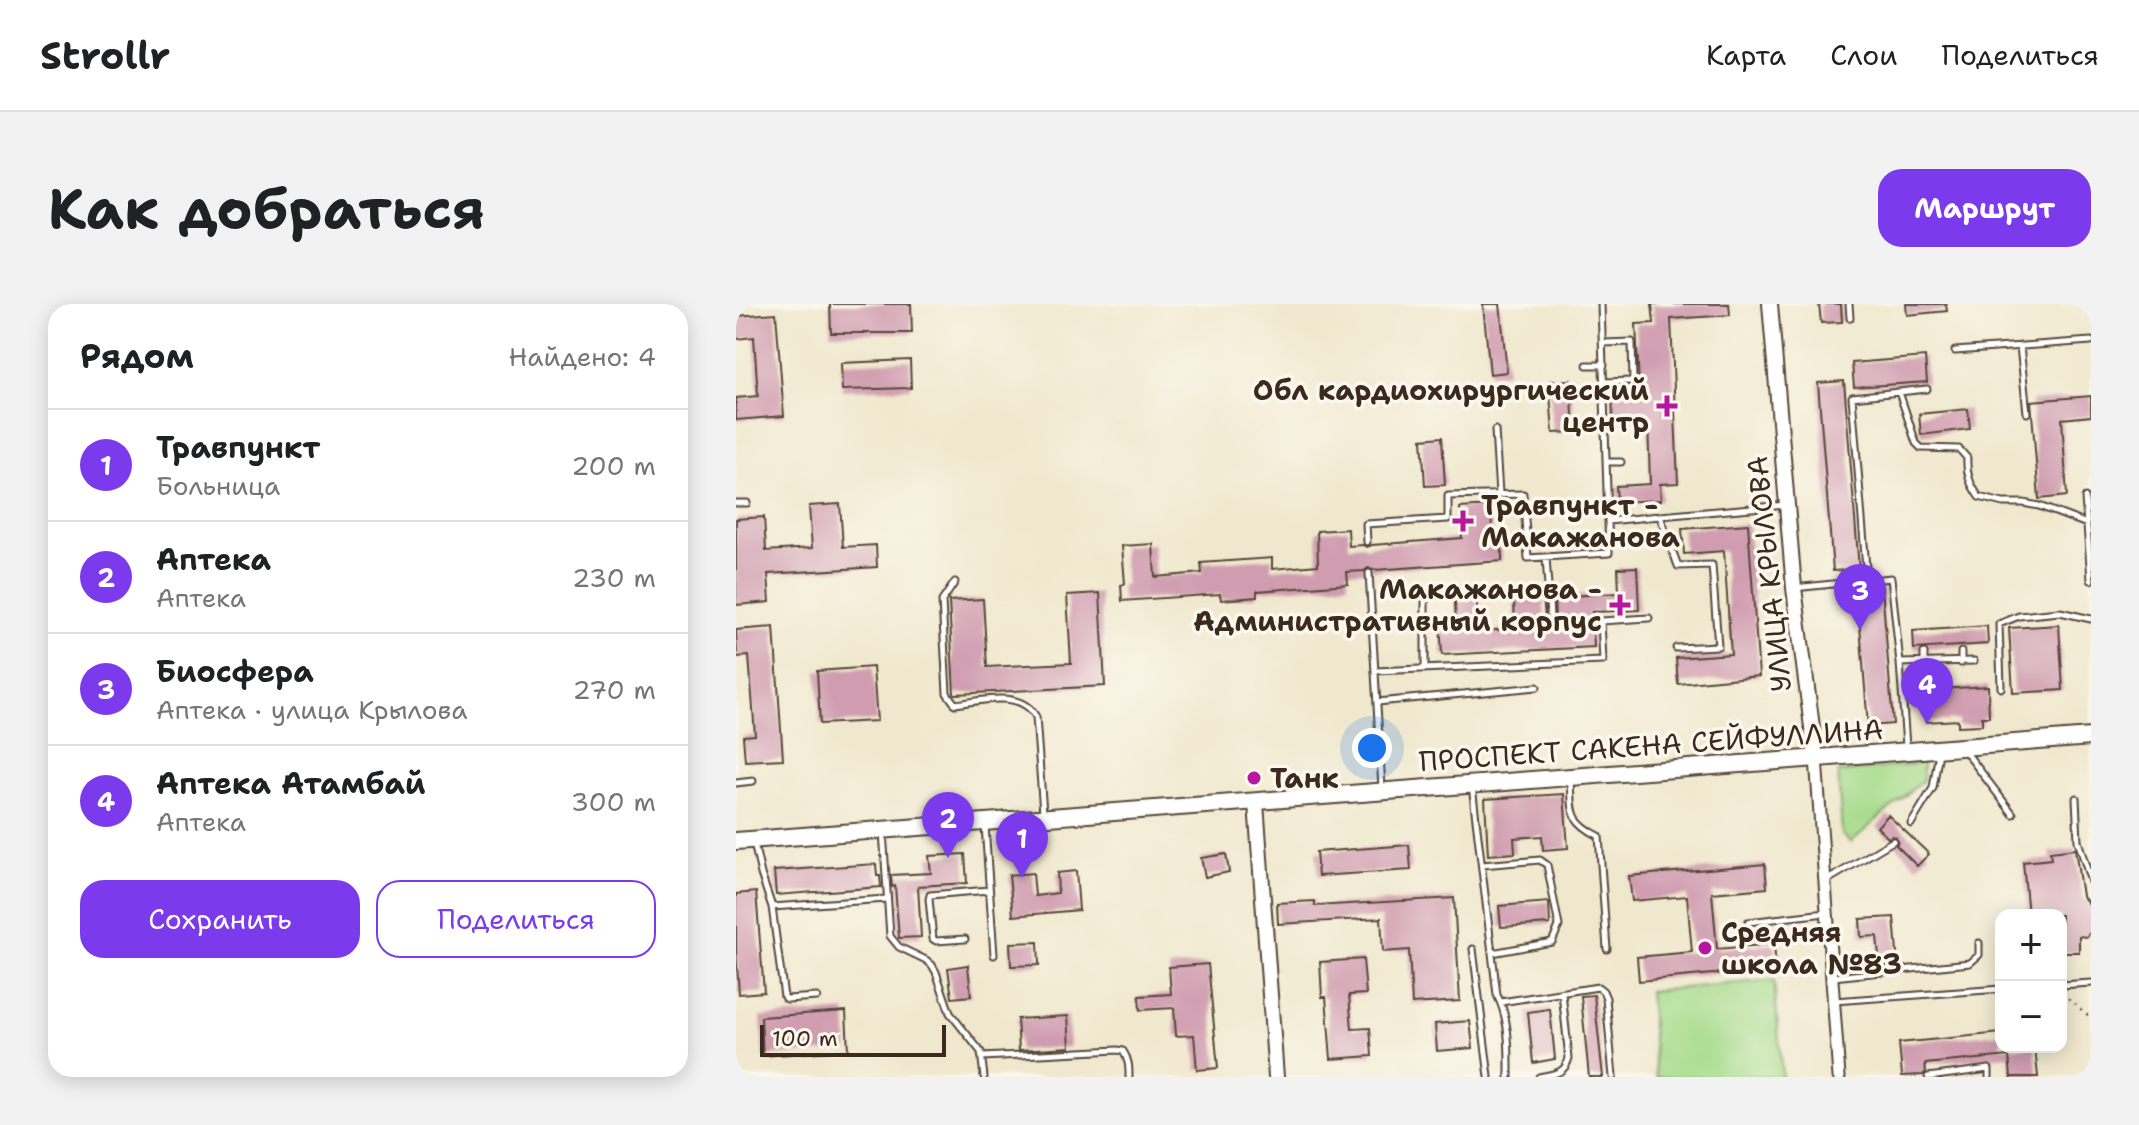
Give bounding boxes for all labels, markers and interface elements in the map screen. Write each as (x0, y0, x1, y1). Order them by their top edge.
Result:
text: Strollr (40, 30, 170, 81)
text: Карта (1706, 36, 1786, 74)
text: Слои (1830, 36, 1897, 74)
text: Поделиться (1941, 36, 2099, 74)
button: Маршрут (1878, 169, 2091, 247)
text: Как добраться (48, 171, 485, 246)
text: Рядом (80, 333, 194, 379)
text: Найдено: 4 (509, 339, 656, 374)
place label: Обл кардиохирургический центр (1253, 371, 1649, 441)
marker: Обл кардиохирургический центр (1656, 395, 1678, 417)
text: Травпункт (156, 427, 320, 468)
text: 1 (100, 448, 112, 483)
text: 200 m (571, 448, 656, 483)
street label: УЛИЦА КРЫЛОВА (1738, 454, 1800, 694)
text: Больница (156, 468, 280, 503)
place label: Травпункт - Макажанова (1481, 486, 1680, 556)
marker: Травпункт - Макажанова (1452, 510, 1474, 532)
text: Аптека (156, 539, 271, 580)
text: 2 (97, 560, 115, 595)
text: 230 m (572, 560, 656, 595)
pin: 3 (1834, 564, 1886, 630)
place label: Макажанова - Административный корпус (1193, 570, 1602, 640)
text: Аптека (156, 580, 246, 615)
marker: Макажанова - Административный корпус (1609, 594, 1631, 616)
text: Биосфера (156, 651, 314, 692)
pin: 4 (1901, 658, 1953, 724)
text: 3 (97, 672, 115, 707)
text: 270 m (573, 672, 656, 707)
text: Аптека · улица Крылова (156, 692, 468, 727)
street label: ПРОСПЕКТ САКЕНА СЕЙФУЛЛИНА (1418, 710, 1884, 780)
your location (1352, 728, 1392, 768)
place label: Танк (1270, 759, 1339, 797)
text: Аптека Атамбай (156, 763, 426, 804)
marker: Танк (1245, 769, 1263, 787)
text: 4 (97, 784, 115, 819)
text: 300 m (571, 784, 656, 819)
pin: 2 (922, 792, 974, 858)
text: Аптека (156, 804, 246, 839)
pin: 1 (996, 812, 1048, 878)
button: Сохранить (80, 880, 360, 958)
button: Поделиться (376, 880, 656, 958)
map controls (1995, 909, 2067, 1053)
button: + (1995, 909, 2067, 981)
place label: Средняя школа №83 (1721, 913, 1902, 983)
marker: Средняя школа №83 (1696, 939, 1714, 957)
button: − (1995, 981, 2067, 1053)
scale bar (760, 1021, 946, 1057)
text: 100 m (772, 1024, 838, 1053)

